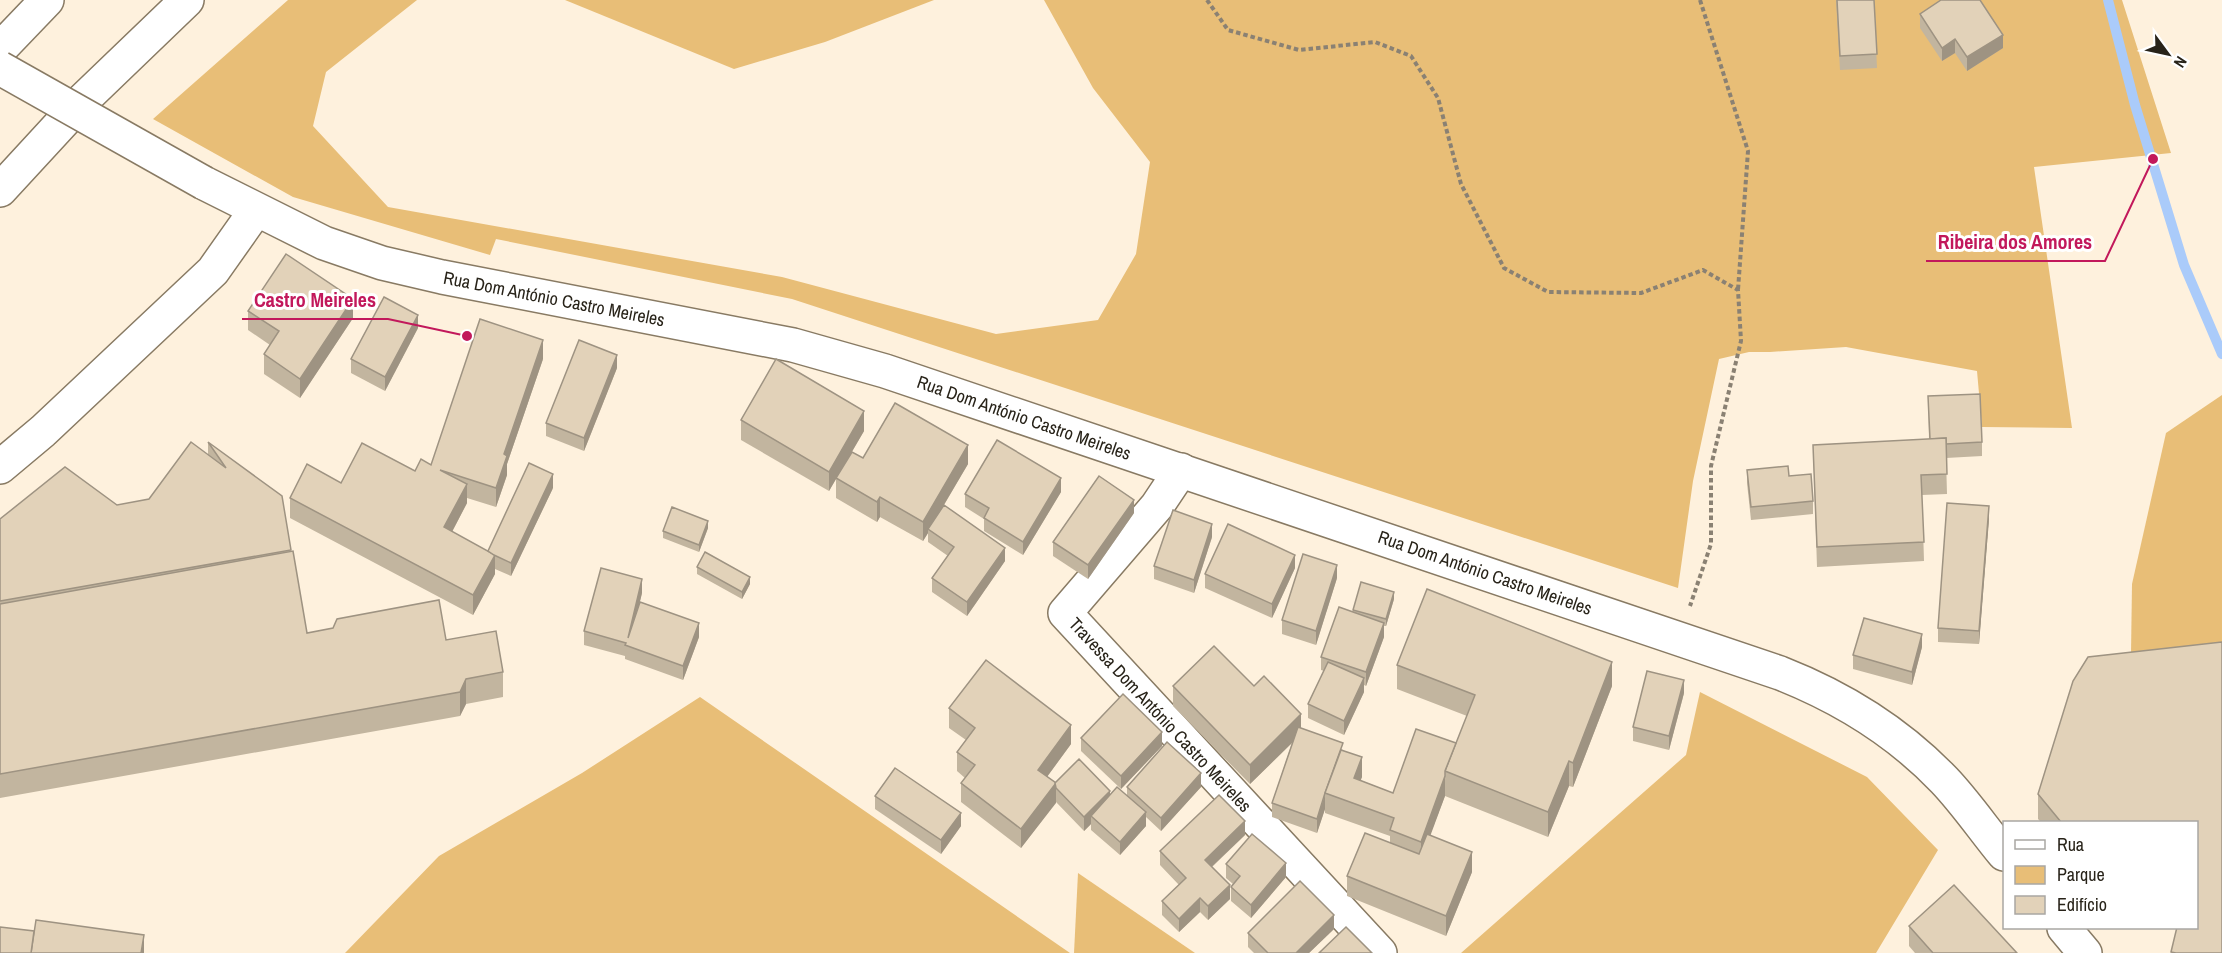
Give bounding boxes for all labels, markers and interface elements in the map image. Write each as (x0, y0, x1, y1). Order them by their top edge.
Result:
north arrow (2138, 24, 2198, 84)
text: N (2169, 52, 2192, 72)
callout: Ribeira dos Amores (1926, 223, 2105, 261)
text: Ribeira dos Amores (1938, 228, 2092, 255)
street label: Rua Dom António Castro Meireles (441, 265, 667, 332)
callout: Castro Meireles (242, 281, 388, 319)
text: Castro Meireles (254, 286, 376, 313)
street label: Rua Dom António Castro Meireles (914, 369, 1135, 466)
street label: Rua Dom António Castro Meireles (1375, 524, 1596, 621)
street label: Travessa Dom António Castro Meireles (1063, 612, 1257, 817)
legend (2003, 821, 2198, 929)
text: Rua (2057, 832, 2084, 857)
text: Parque (2057, 862, 2105, 887)
text: Edifício (2057, 892, 2107, 917)

